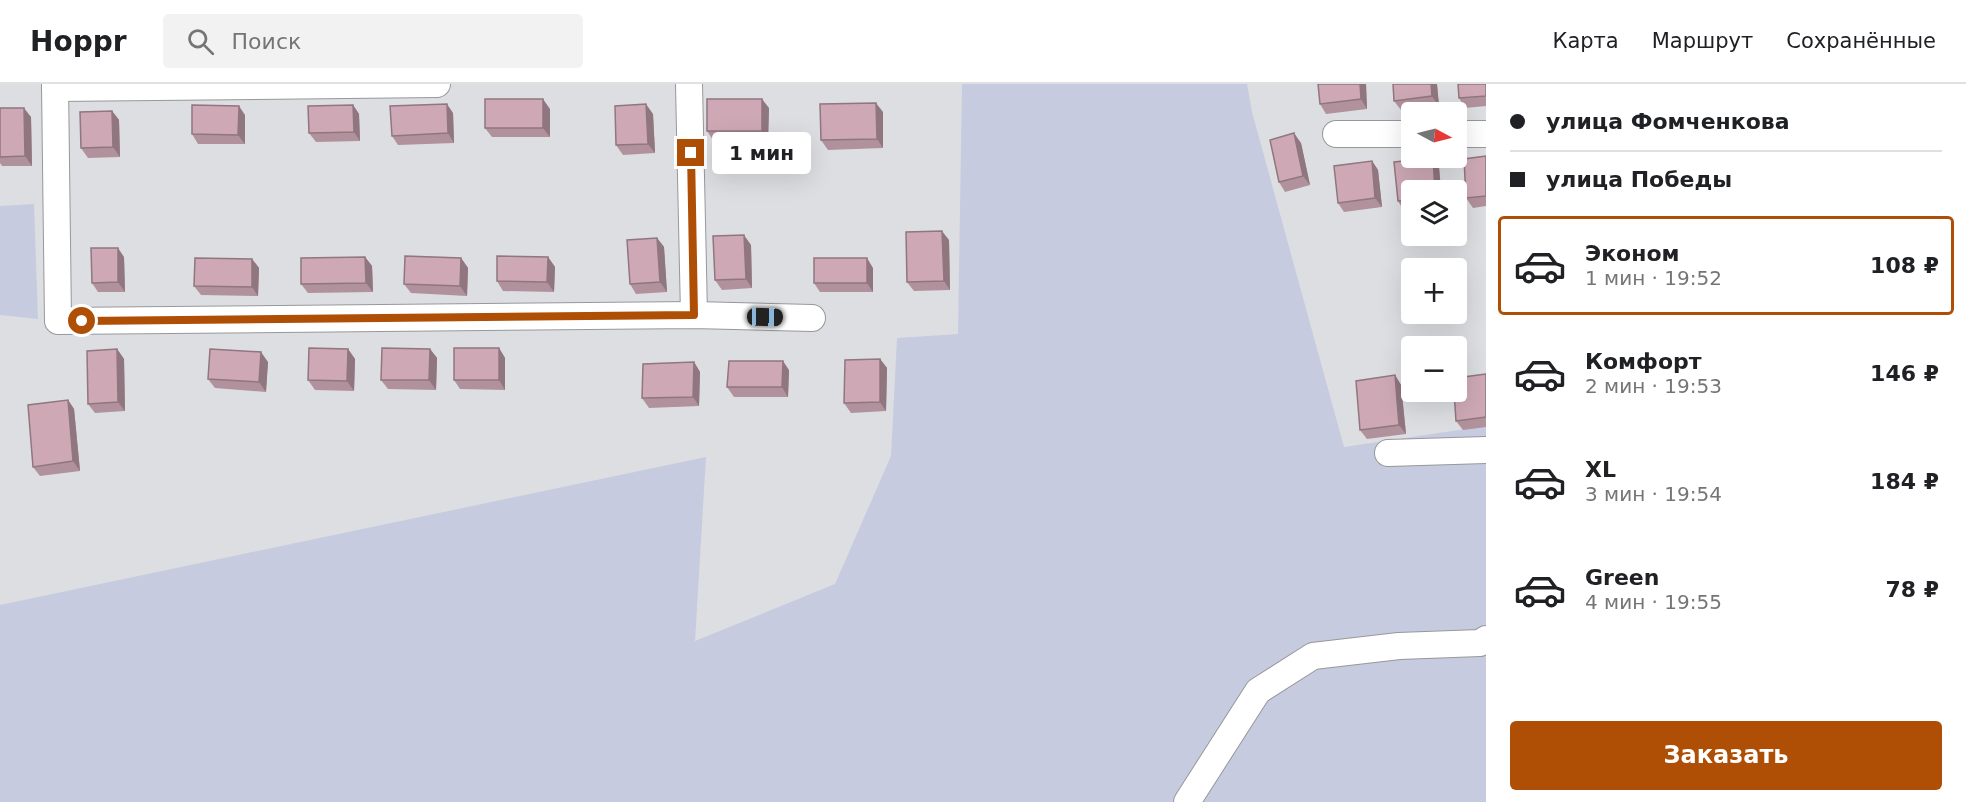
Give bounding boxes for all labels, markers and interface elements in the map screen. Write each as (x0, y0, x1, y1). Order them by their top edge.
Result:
search box (163, 14, 583, 68)
text: Hoppr (30, 25, 127, 58)
icon: search (184, 25, 217, 58)
text: Поиск (232, 29, 301, 54)
text: Карта (1553, 29, 1619, 53)
text: Маршрут (1652, 29, 1753, 53)
text: Сохранённые (1786, 29, 1936, 53)
north arrow (1401, 102, 1467, 168)
map controls (1401, 102, 1467, 402)
text: улица Фомченкова (1546, 109, 1790, 134)
callout: 1 мин (712, 132, 811, 174)
route end (677, 139, 704, 166)
text: 1 мин (729, 141, 794, 165)
text: улица Победы (1546, 167, 1732, 192)
button: layers (1401, 180, 1467, 246)
icon: car (1513, 239, 1567, 293)
text: Эконом (1585, 241, 1680, 266)
text: 108 ₽ (1870, 253, 1939, 278)
button: + (1401, 258, 1467, 324)
text: 1 мин · 19:52 (1585, 266, 1722, 290)
route start (68, 307, 95, 334)
car (747, 308, 783, 326)
button: − (1401, 336, 1467, 402)
icon: car (1513, 347, 1567, 401)
text: Комфорт (1585, 349, 1702, 374)
text: 146 ₽ (1870, 361, 1939, 386)
text: 2 мин · 19:53 (1585, 374, 1722, 398)
icon: car (1513, 455, 1567, 509)
text: XL (1585, 457, 1616, 482)
text: 184 ₽ (1870, 469, 1939, 494)
text: 3 мин · 19:54 (1585, 482, 1722, 506)
icon: car (1513, 563, 1567, 617)
text: Green (1585, 565, 1659, 590)
text: 78 ₽ (1885, 577, 1939, 602)
text: 4 мин · 19:55 (1585, 590, 1722, 614)
button: Заказать (1510, 721, 1942, 790)

